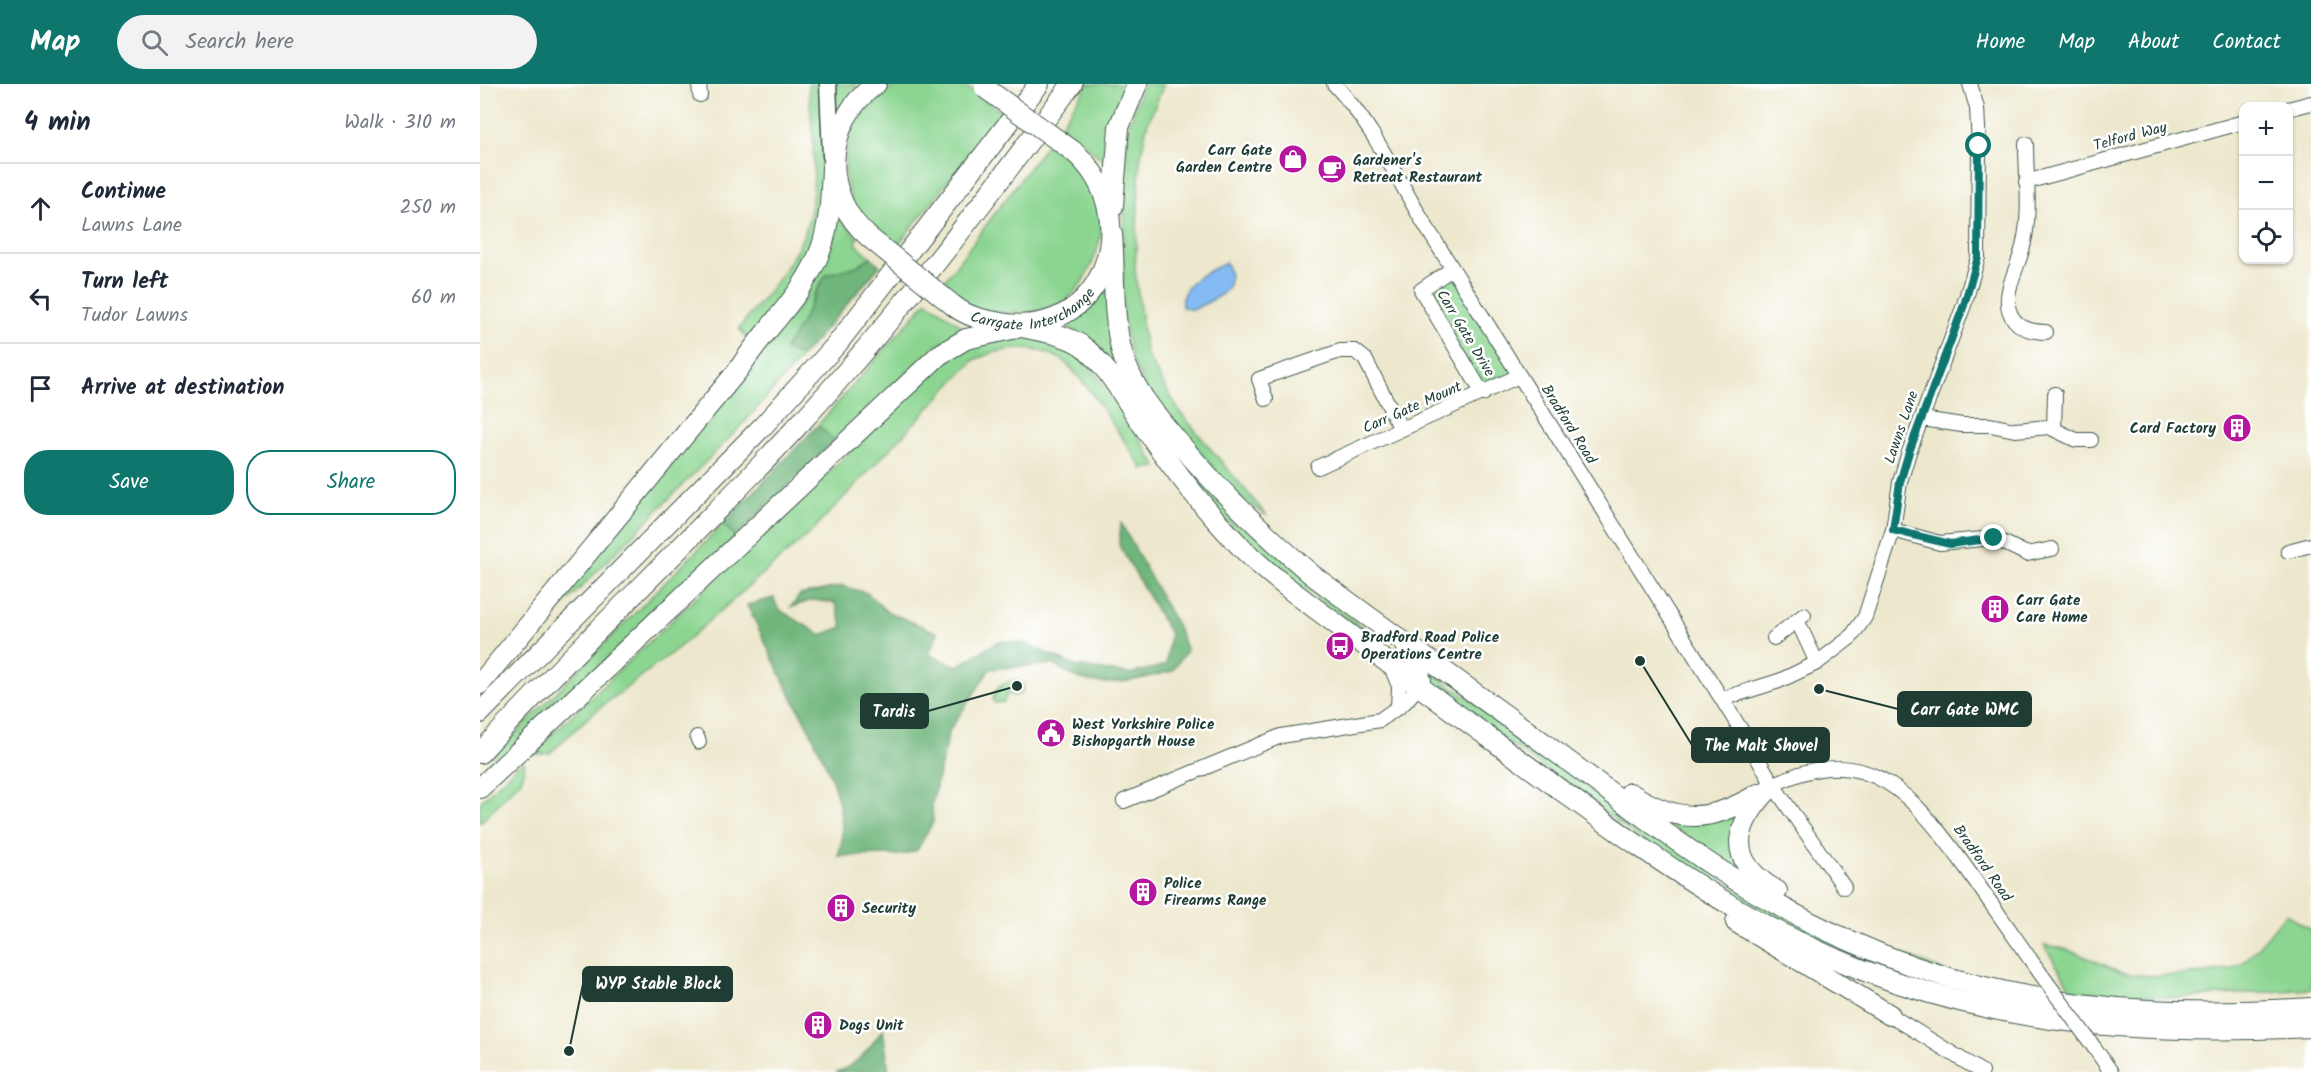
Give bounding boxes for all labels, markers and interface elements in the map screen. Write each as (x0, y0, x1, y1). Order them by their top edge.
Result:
search box (117, 15, 537, 69)
text: Map (30, 20, 81, 65)
text: Search here (186, 25, 294, 60)
icon: search (138, 26, 171, 59)
text: Home (1976, 26, 2025, 59)
text: Map (2058, 26, 2095, 59)
text: About (2128, 26, 2179, 59)
text: Contact (2212, 26, 2281, 59)
text: 4 min (24, 102, 91, 144)
map controls (2239, 102, 2293, 264)
button: + (2239, 102, 2293, 156)
text: Walk · 310 m (344, 107, 456, 139)
street label: Telford Way (2091, 115, 2171, 158)
route start (1965, 132, 1991, 158)
place label: Carr Gate Garden Centre (1176, 139, 1273, 180)
shop icon: Carr Gate Garden Centre (1277, 143, 1309, 175)
place label: Gardener's Retreat Restaurant (1353, 149, 1482, 190)
cafe icon: Gardener's Retreat Restaurant (1316, 153, 1348, 185)
button: − (2239, 156, 2293, 210)
text: Continue (81, 175, 166, 210)
icon: ahead (24, 192, 57, 225)
text: 250 m (400, 192, 456, 224)
text: Lawns Lane (81, 210, 182, 242)
button: locate (2239, 210, 2293, 264)
text: Turn left (81, 265, 168, 300)
icon: left (24, 282, 57, 315)
text: 60 m (411, 282, 456, 314)
street label: Carrgate Interchange (967, 283, 1102, 338)
street label: Carr Gate Drive (1430, 285, 1501, 382)
text: Tudor Lawns (81, 300, 188, 332)
text: Arrive at destination (81, 371, 284, 406)
icon: arrive (24, 372, 57, 405)
street label: Carr Gate Mount (1359, 375, 1466, 441)
street label: Bradford Road (1534, 380, 1602, 469)
street label: Lawns Lane (1878, 387, 1926, 467)
building icon: Card Factory (2221, 412, 2253, 444)
place label: Card Factory (2130, 417, 2216, 441)
button: Save (24, 450, 234, 515)
button: Share (246, 450, 456, 515)
route end (1980, 524, 2006, 550)
place label: Carr Gate Care Home (2016, 589, 2088, 630)
building icon: Carr Gate Care Home (1979, 593, 2011, 625)
place label: Bradford Road Police Operations Centre (1361, 626, 1500, 667)
bus stop icon: Bradford Road Police Operations Centre (1324, 630, 1356, 662)
callout: Carr Gate WMC (1898, 692, 2031, 726)
callout: Tardis (861, 694, 928, 728)
text: Carr Gate WMC (1910, 698, 2020, 723)
text: Tardis (873, 700, 916, 725)
place label: West Yorkshire Police Bishopgarth House (1072, 713, 1215, 754)
public building icon: West Yorkshire Police Bishopgarth House (1035, 717, 1067, 749)
callout: The Malt Shovel (1692, 728, 1829, 762)
text: The Malt Shovel (1704, 734, 1818, 759)
street label: Bradford Road (1947, 820, 2018, 908)
place label: Police Firearms Range (1164, 872, 1267, 913)
building icon: Police Firearms Range (1127, 876, 1159, 908)
building icon: Security (825, 892, 857, 924)
place label: Security (862, 897, 916, 921)
callout: WYP Stable Block (583, 967, 732, 1001)
text: WYP Stable Block (595, 972, 722, 997)
building icon: Dogs Unit (802, 1009, 834, 1041)
place label: Dogs Unit (839, 1014, 904, 1038)

